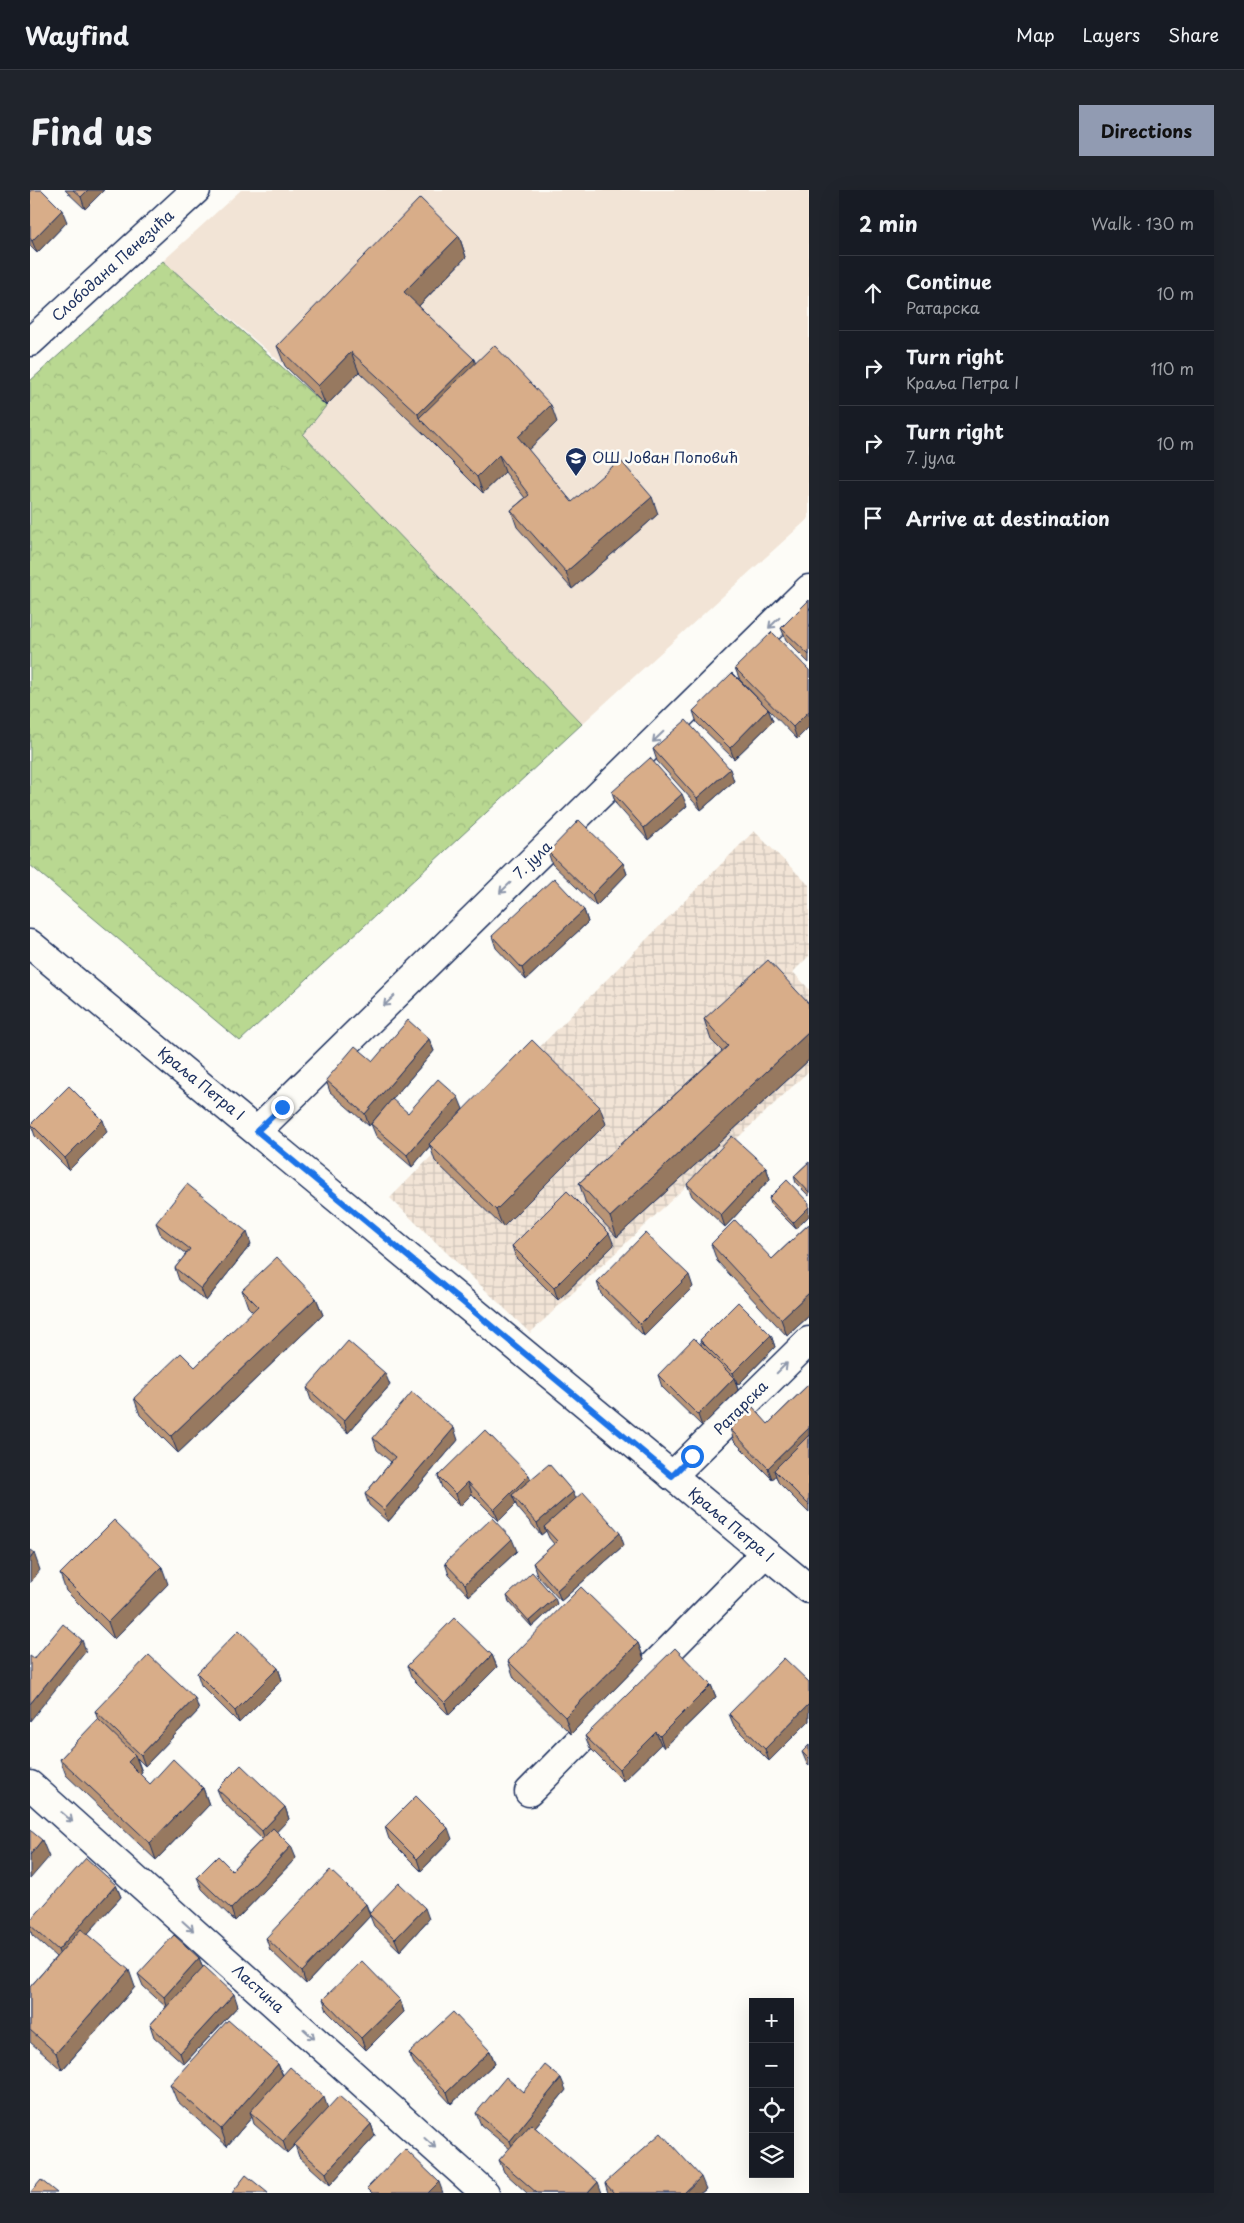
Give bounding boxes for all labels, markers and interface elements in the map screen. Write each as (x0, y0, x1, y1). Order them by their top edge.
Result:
text: Wayfind (25, 17, 129, 53)
text: Map (1016, 21, 1055, 48)
text: Layers (1083, 21, 1140, 48)
text: Share (1168, 21, 1219, 48)
text: Find us (30, 104, 152, 157)
button: Directions (1079, 105, 1214, 156)
street label: Слободана Пенезића (46, 203, 179, 326)
text: 2 min (859, 207, 918, 239)
text: Walk · 130 m (1091, 211, 1194, 235)
text: Continue (906, 267, 992, 295)
icon: ahead (859, 279, 887, 307)
text: 10 m (1157, 281, 1194, 305)
text: Ратарска (906, 295, 980, 319)
text: Turn right (906, 342, 1004, 370)
icon: right (859, 354, 887, 382)
text: 110 m (1151, 356, 1194, 380)
text: Краља Петра I (906, 370, 1019, 394)
text: Turn right (906, 417, 1004, 445)
icon: right (859, 429, 887, 457)
text: 10 m (1157, 431, 1194, 455)
place label: ОШ Јован Поповић (592, 445, 738, 468)
text: 7. јула (906, 445, 955, 469)
school or university icon: ОШ Јован Поповић (564, 446, 588, 477)
icon: arrive (859, 504, 887, 532)
text: Arrive at destination (906, 504, 1110, 532)
one-way arrow (768, 617, 780, 629)
one-way arrow (652, 731, 665, 743)
street label: 7. јула (507, 834, 557, 883)
one-way arrow (499, 881, 511, 894)
one-way arrow (383, 995, 395, 1008)
street label: Краља Петра I (153, 1041, 250, 1125)
route end (271, 1096, 294, 1119)
one-way arrow (776, 1362, 788, 1374)
street label: Ратарска (707, 1374, 773, 1439)
route start (681, 1445, 704, 1468)
street label: Краља Петра I (684, 1481, 780, 1567)
one-way arrow (60, 1812, 73, 1823)
one-way arrow (181, 1920, 194, 1932)
street label: Ластина (228, 1958, 291, 2018)
map controls (749, 1998, 794, 2178)
button: + (749, 1998, 794, 2043)
one-way arrow (302, 2028, 315, 2040)
button: − (749, 2043, 794, 2088)
button: locate (749, 2088, 794, 2133)
button: layers (749, 2133, 794, 2178)
one-way arrow (423, 2137, 436, 2149)

